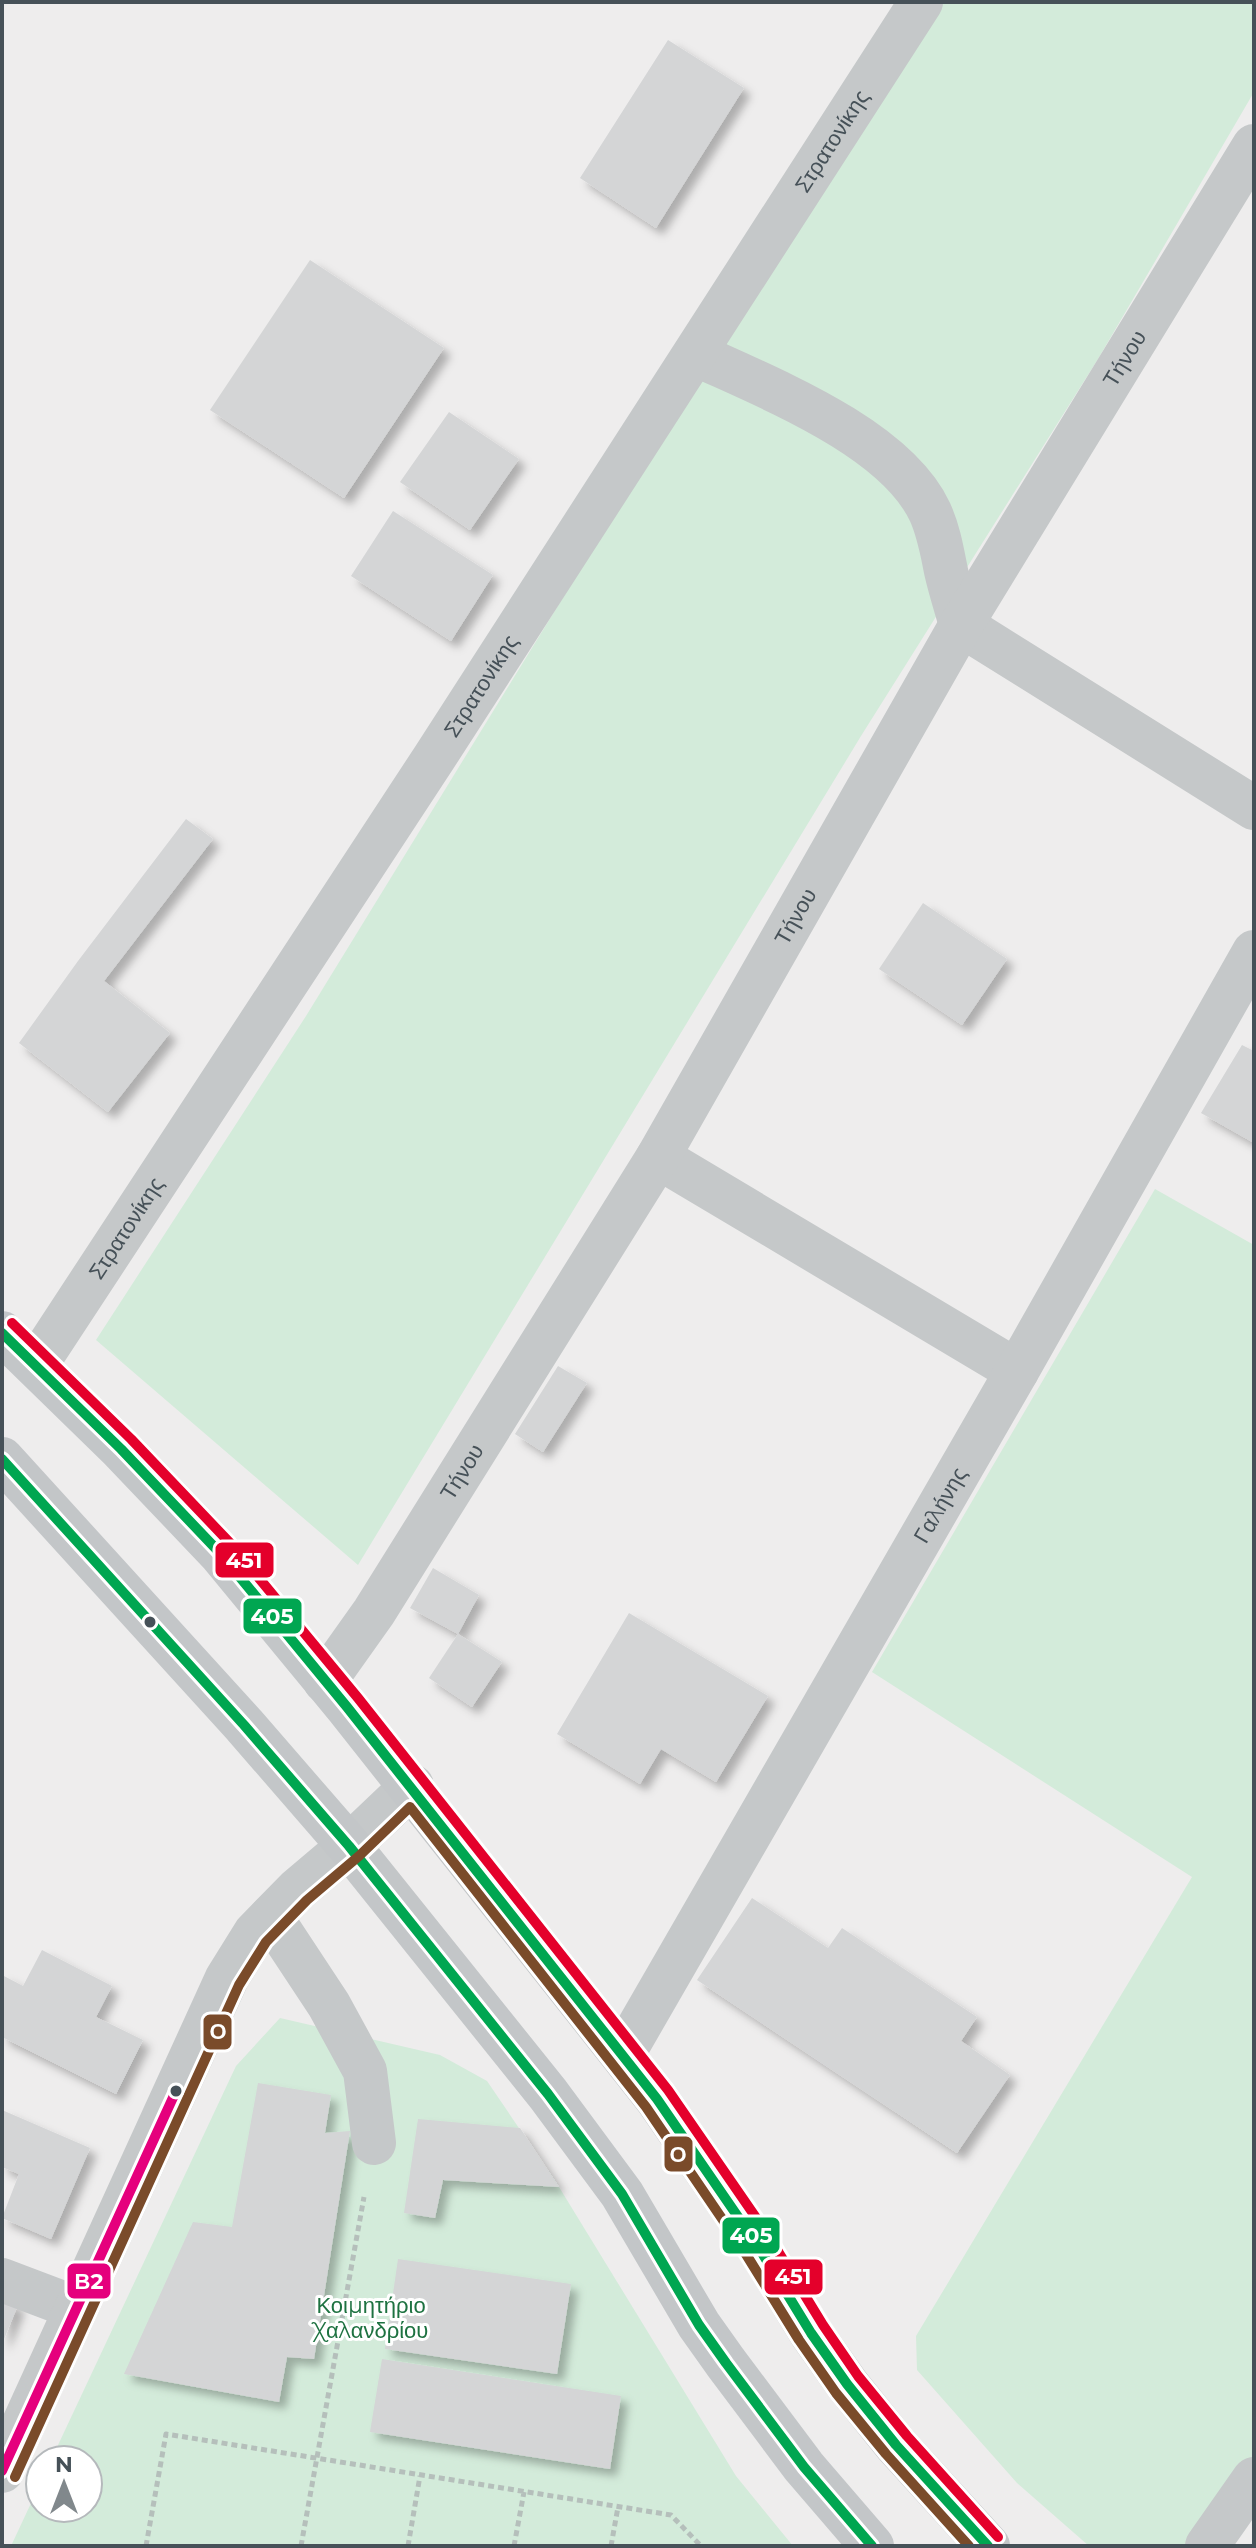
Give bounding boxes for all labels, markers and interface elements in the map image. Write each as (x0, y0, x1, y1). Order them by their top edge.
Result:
street label: Στρατονίκης (789, 84, 875, 197)
street label: Τήνου (1097, 325, 1152, 391)
street label: Στρατονίκης (438, 629, 524, 742)
street label: Τήνου (768, 883, 822, 949)
street label: Στρατονίκης (83, 1172, 169, 1284)
street label: Τήνου (434, 1439, 489, 1505)
street label: Γαλήνης (907, 1462, 972, 1547)
line badge: 451 (214, 1541, 275, 1579)
text: 451 (226, 1547, 262, 1574)
line badge: 405 (242, 1597, 303, 1635)
text: 405 (250, 1603, 294, 1630)
unlabelled marker (142, 1614, 158, 1630)
line badge: Ο (202, 2013, 233, 2051)
text: Ο (209, 2018, 227, 2045)
unlabelled marker (168, 2083, 184, 2099)
line badge: Ο (663, 2135, 694, 2173)
text: Ο (669, 2141, 687, 2168)
line badge: 405 (721, 2216, 781, 2255)
text: 405 (729, 2222, 773, 2249)
line badge: 451 (763, 2258, 824, 2296)
line badge: Β2 (66, 2262, 112, 2300)
text: 451 (775, 2263, 811, 2290)
text: Β2 (75, 2268, 103, 2295)
park label: Κοιμητήριο Χαλανδρίου (311, 2292, 428, 2344)
north arrow (24, 2444, 104, 2524)
text: N (55, 2451, 73, 2478)

